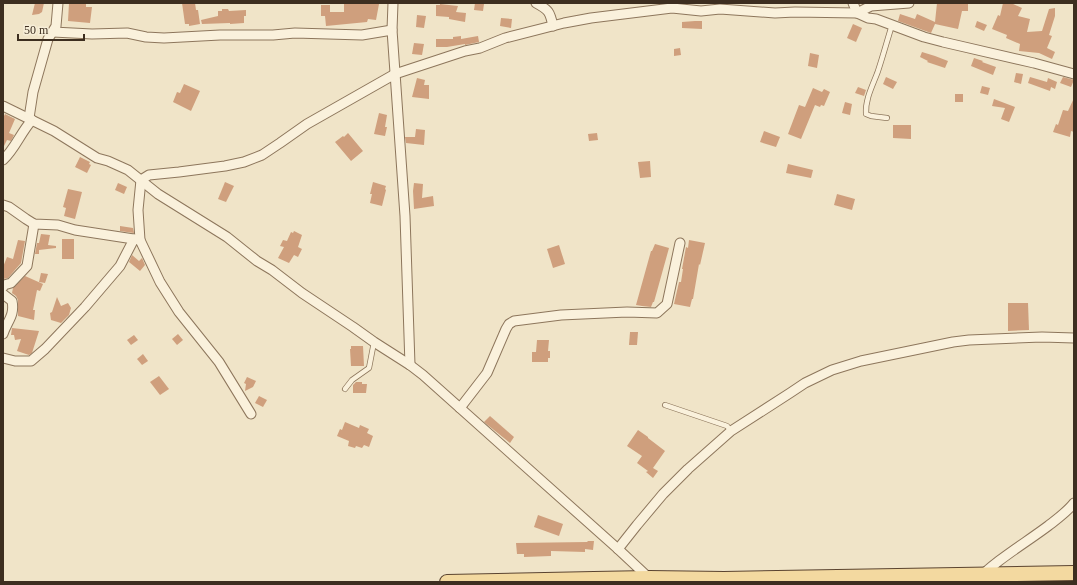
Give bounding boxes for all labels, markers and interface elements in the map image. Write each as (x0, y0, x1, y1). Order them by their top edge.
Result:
scale bar (18, 16, 84, 42)
text: 50 m (24, 23, 49, 37)

